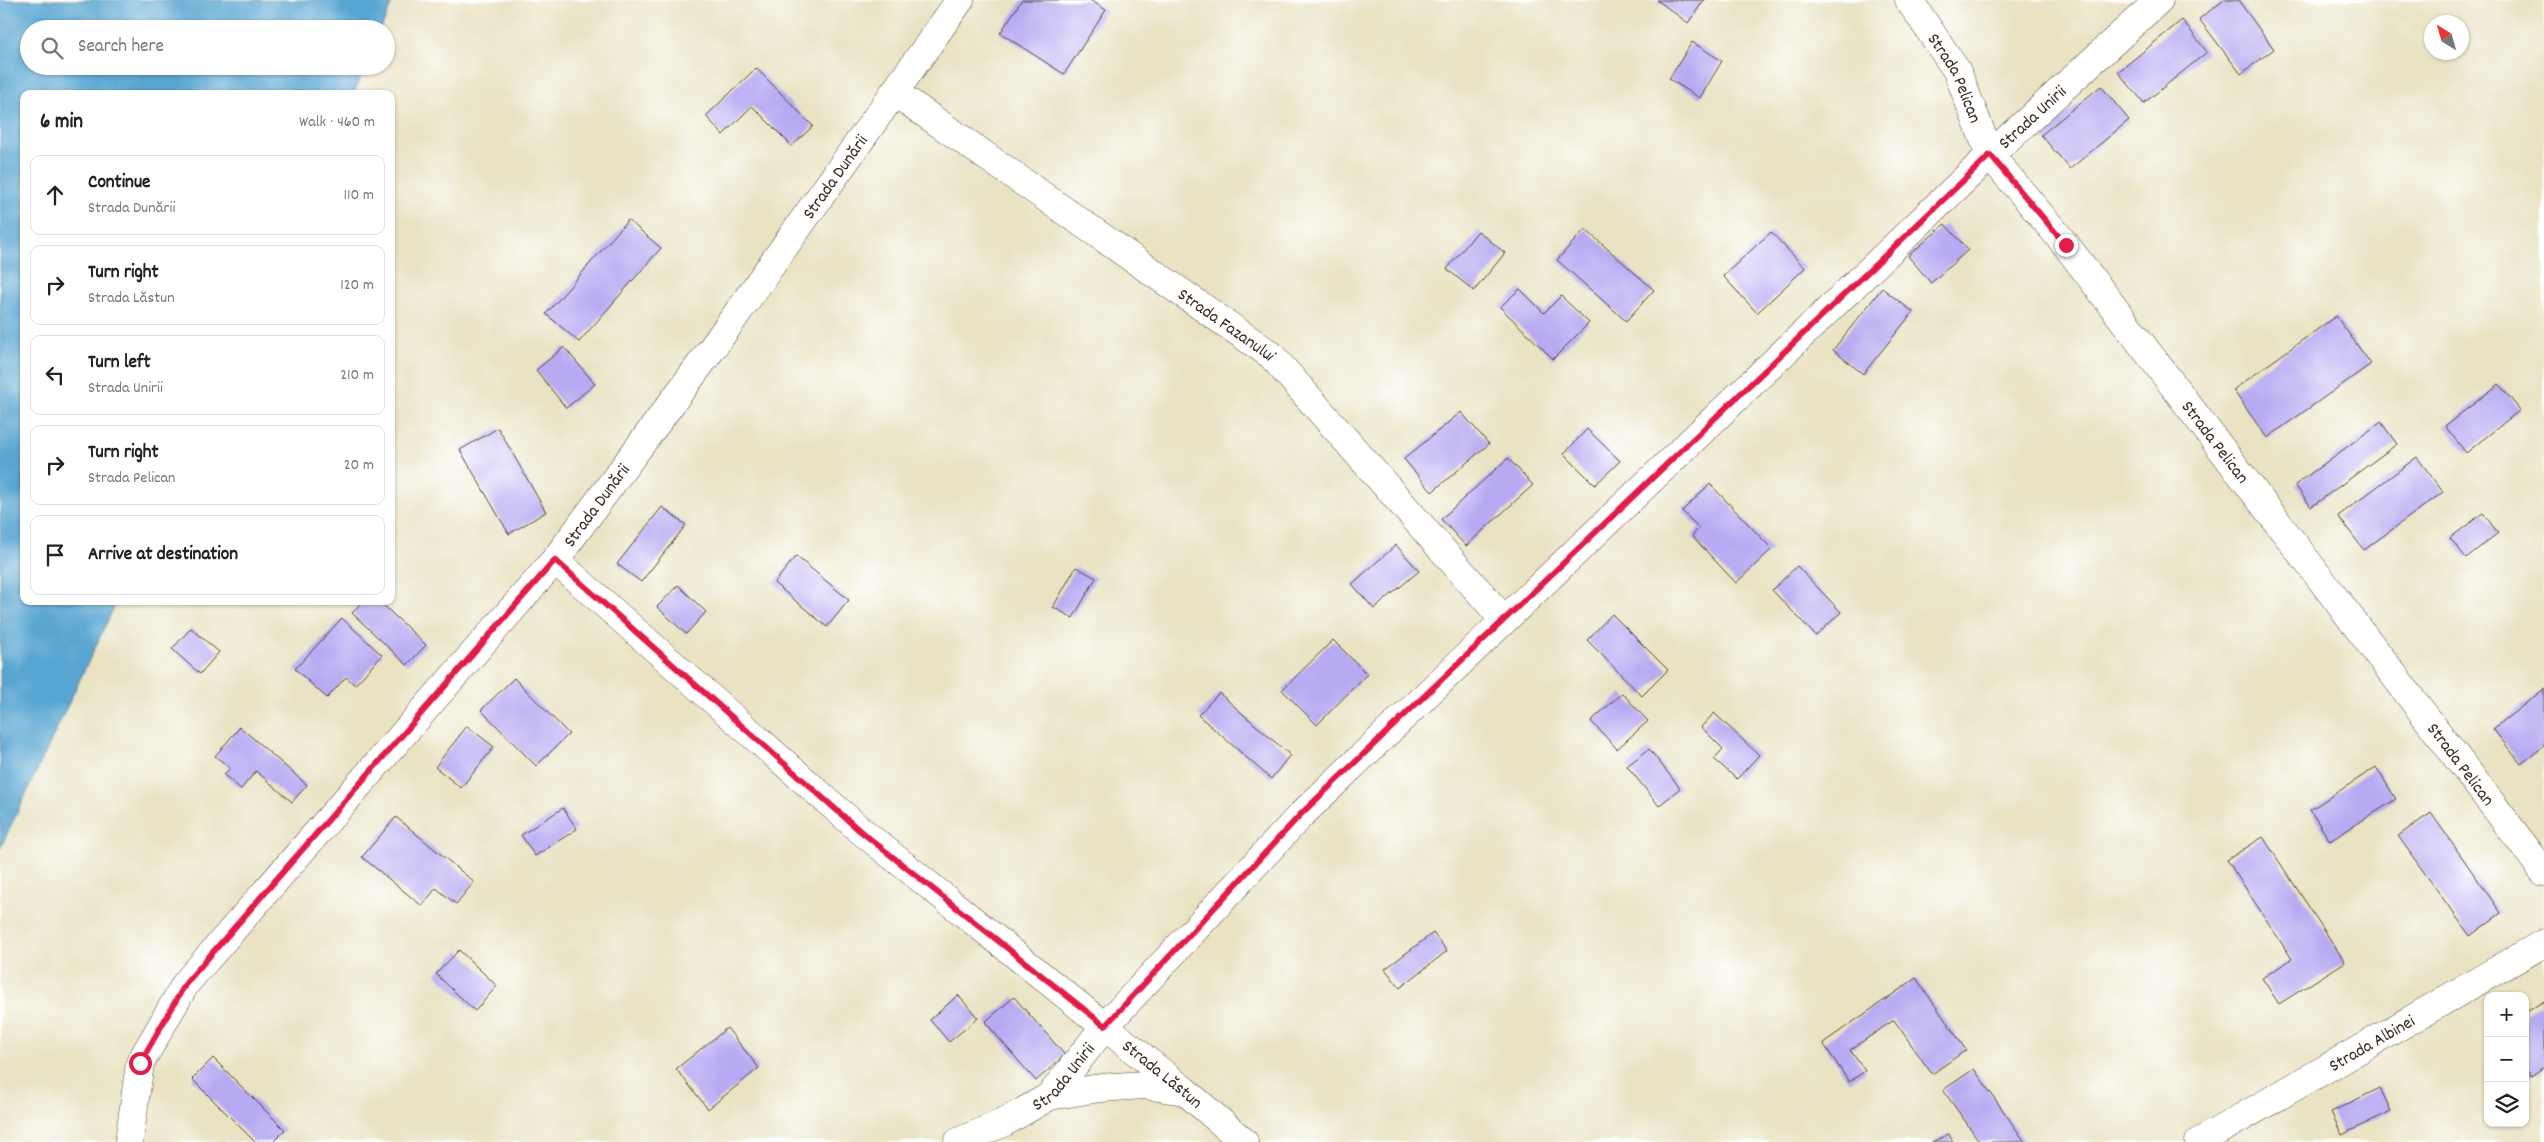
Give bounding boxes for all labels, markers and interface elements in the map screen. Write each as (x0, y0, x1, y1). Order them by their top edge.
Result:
north arrow (2424, 15, 2469, 60)
search box (20, 20, 395, 75)
street label: Strada Pelican (1920, 29, 1986, 127)
icon: search (38, 34, 66, 62)
text: Search here (78, 34, 164, 61)
street label: Strada Unirii (1994, 81, 2073, 156)
text: 6 min (40, 108, 83, 138)
text: Walk · 460 m (299, 111, 375, 134)
street label: Strada Dunării (798, 131, 875, 225)
text: Continue (88, 170, 150, 197)
icon: ahead (41, 181, 69, 209)
text: 110 m (344, 184, 374, 207)
text: Strada Dunării (88, 197, 175, 220)
route end (2055, 234, 2078, 257)
text: Turn right (88, 260, 159, 287)
icon: right (41, 271, 69, 299)
text: 120 m (340, 274, 374, 297)
street label: Strada Fazanului (1172, 283, 1281, 367)
text: Strada Lăstun (88, 287, 175, 310)
text: Turn left (88, 350, 151, 377)
icon: left (41, 361, 69, 389)
text: 210 m (340, 364, 374, 387)
text: Strada Unirii (88, 377, 163, 400)
street label: Strada Pelican (2174, 396, 2254, 490)
text: Turn right (88, 440, 159, 467)
icon: right (41, 451, 69, 479)
text: 20 m (344, 454, 374, 477)
street label: Strada Dunării (559, 459, 637, 553)
text: Strada Pelican (88, 467, 175, 490)
icon: arrive (41, 541, 69, 569)
text: Arrive at destination (88, 542, 238, 569)
street label: Strada Pelican (2420, 718, 2499, 812)
map controls (2484, 992, 2529, 1127)
button: + (2484, 992, 2529, 1037)
street label: Strada Albinei (2325, 1010, 2420, 1079)
street label: Strada Lăstun (1116, 1035, 1207, 1116)
button: − (2484, 1037, 2529, 1082)
street label: Strada Unirii (1028, 1039, 1102, 1119)
route start (129, 1052, 152, 1075)
button: layers (2484, 1082, 2529, 1127)

